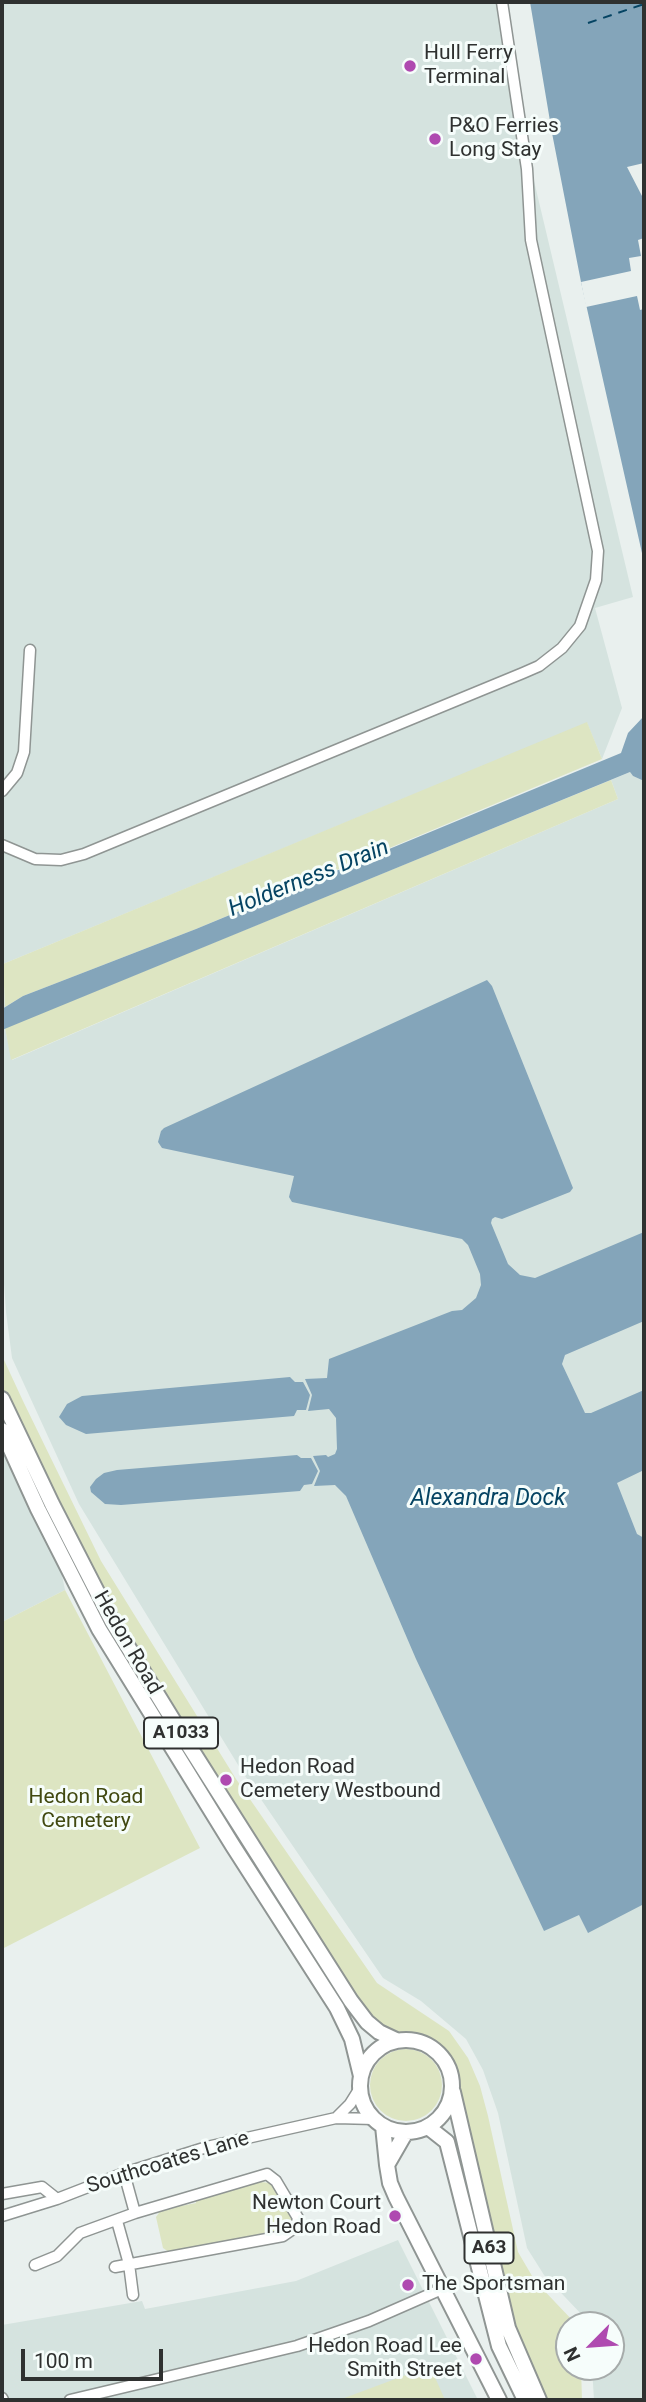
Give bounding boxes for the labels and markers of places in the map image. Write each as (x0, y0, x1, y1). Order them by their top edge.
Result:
place label: Hull Ferry Terminal (424, 41, 513, 91)
marker: Hull Ferry Terminal (402, 58, 418, 74)
place label: P&O Ferries Long Stay (449, 114, 559, 164)
marker: P&O Ferries Long Stay (427, 131, 443, 147)
place label: Hedon Road Cemetery Westbound (240, 1755, 441, 1805)
marker: Hedon Road Cemetery Westbound (218, 1772, 234, 1788)
place label: Newton Court Hedon Road (252, 2191, 381, 2241)
marker: Newton Court Hedon Road (387, 2208, 403, 2224)
place label: The Sportsman (422, 2272, 565, 2298)
marker: The Sportsman (400, 2277, 416, 2293)
place label: Hedon Road Lee Smith Street (308, 2334, 462, 2384)
marker: Hedon Road Lee Smith Street (468, 2351, 484, 2367)

